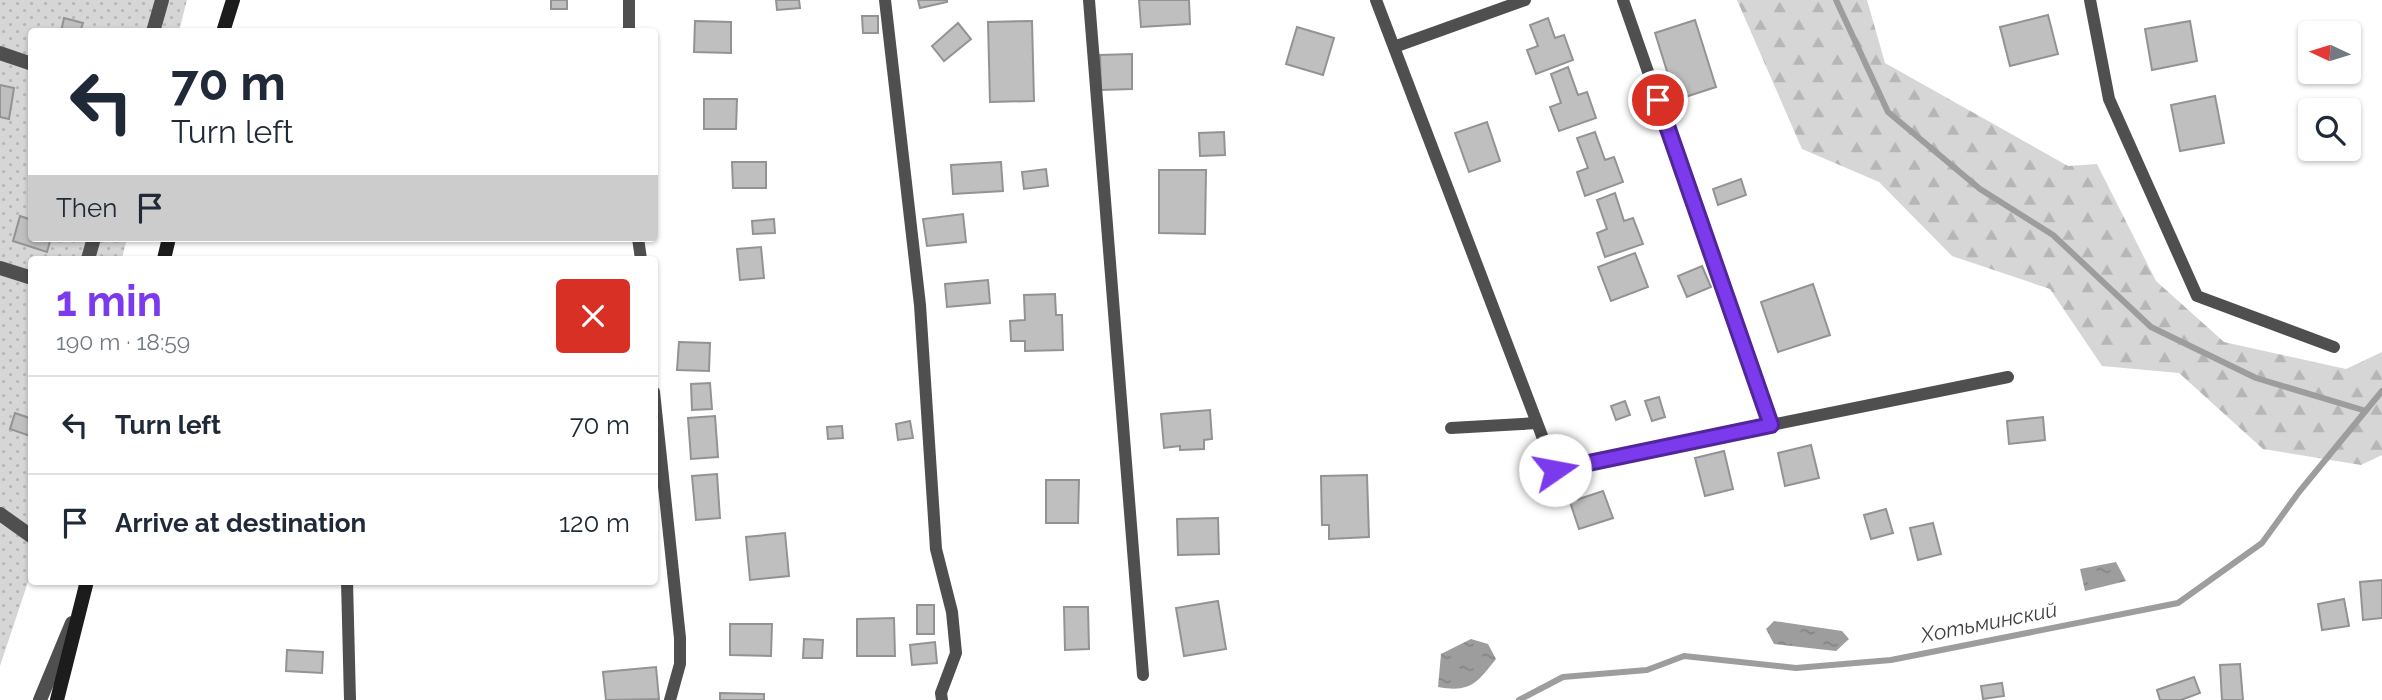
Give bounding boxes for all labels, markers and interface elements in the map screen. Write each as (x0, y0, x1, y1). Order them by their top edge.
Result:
north arrow (2298, 21, 2361, 84)
map controls (2298, 21, 2361, 161)
text: 70 m (171, 54, 286, 111)
icon: left (56, 56, 147, 147)
pin (1628, 70, 1688, 130)
icon: arrive (1639, 81, 1677, 119)
button: search (2298, 98, 2361, 161)
text: Turn left (171, 113, 293, 150)
icon: arrive (131, 189, 169, 227)
text: Then (56, 193, 117, 223)
text: 1 min (56, 277, 162, 326)
button: close (556, 279, 630, 353)
text: 190 m · 18:59 (56, 328, 190, 355)
icon: left (56, 406, 94, 444)
text: Turn left (115, 410, 221, 440)
text: 70 m (570, 410, 630, 440)
position arrow (1518, 433, 1592, 507)
icon: arrive (56, 504, 94, 542)
text: Arrive at destination (115, 508, 366, 538)
text: 120 m (559, 508, 630, 538)
water label: Хотьминский (1917, 597, 2059, 648)

